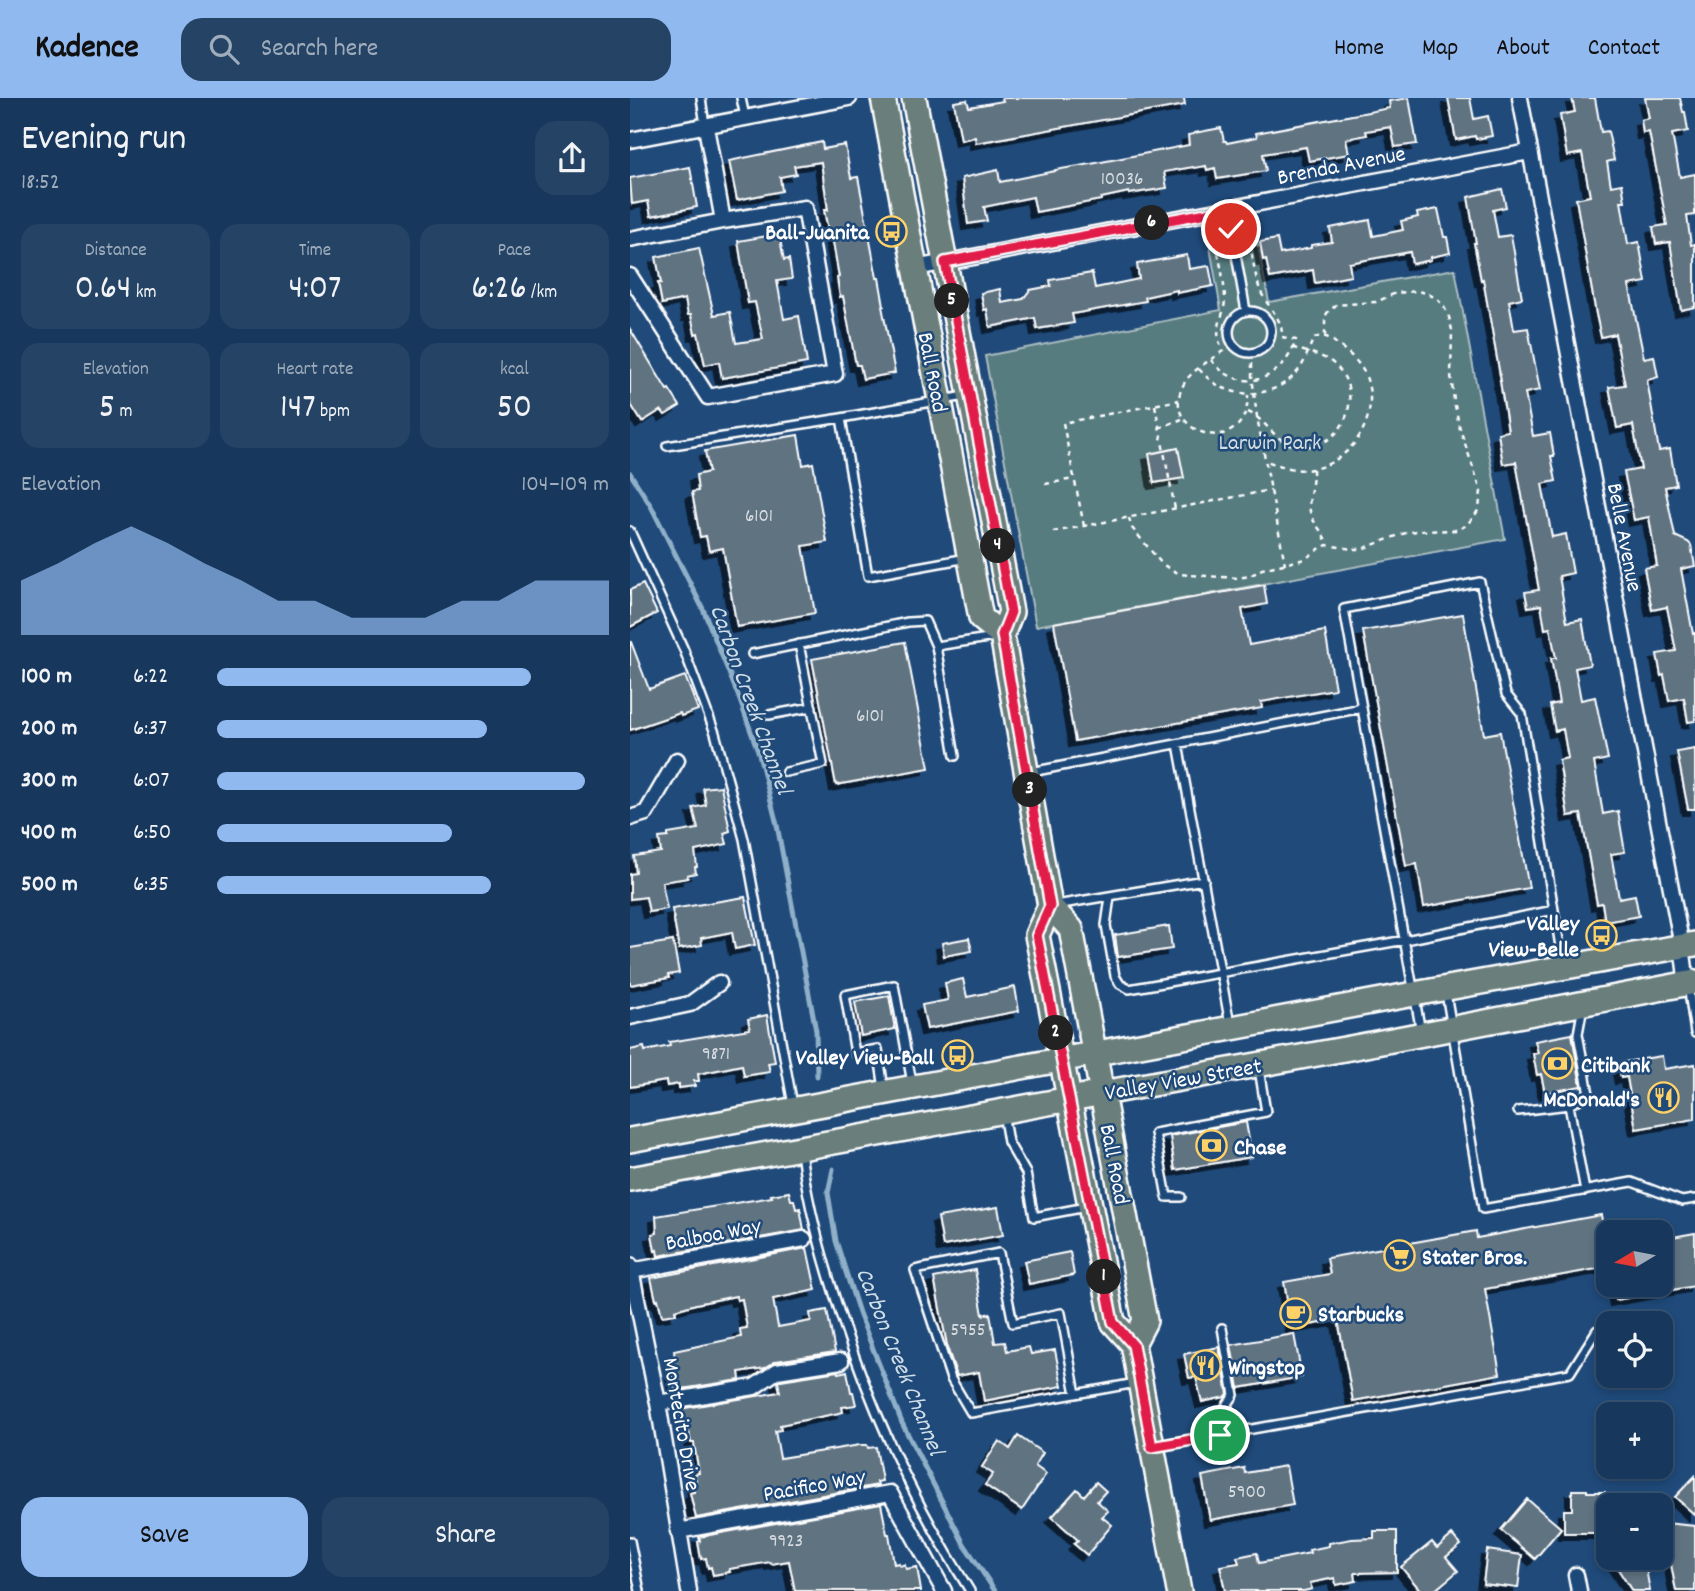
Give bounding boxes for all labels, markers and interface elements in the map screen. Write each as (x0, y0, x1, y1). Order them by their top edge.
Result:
search box (181, 18, 671, 81)
text: Kadence (35, 26, 139, 73)
icon: search (205, 30, 243, 68)
text: Search here (261, 31, 378, 68)
text: Home (1334, 32, 1384, 66)
text: Map (1422, 32, 1458, 66)
text: About (1496, 32, 1550, 66)
text: Contact (1588, 32, 1660, 66)
text: Evening run (21, 113, 186, 168)
button: share (535, 121, 609, 195)
street label: Brenda Avenue (1275, 139, 1409, 196)
text: 18:52 (21, 167, 60, 200)
house number: 10036 (1101, 167, 1143, 194)
pin (1201, 199, 1261, 259)
pin: 6 (1134, 206, 1170, 240)
text: 6 (1147, 209, 1156, 236)
icon: check (1212, 210, 1250, 248)
bus stop icon: Ball-Juanita (875, 214, 909, 248)
place label: Ball-Juanita (765, 218, 870, 251)
text: Distance (85, 238, 147, 265)
text: Time (299, 238, 331, 265)
text: Pace (498, 238, 531, 265)
text: 0.64 (75, 265, 131, 315)
text: 4:07 (289, 265, 341, 315)
text: 6:26 (471, 265, 527, 315)
text: km (131, 280, 157, 307)
text: /km (527, 280, 557, 307)
pin: 5 (934, 284, 970, 318)
text: 5 (947, 287, 956, 314)
street label: Ball Road (907, 330, 954, 416)
text: Elevation (83, 357, 149, 384)
text: Heart rate (277, 357, 353, 384)
text: kcal (500, 357, 529, 384)
text: 5 (99, 384, 115, 434)
text: 147 (280, 384, 316, 434)
text: 50 (497, 384, 532, 434)
text: m (115, 399, 132, 426)
text: bpm (316, 399, 350, 426)
park label: Larwin Park (1219, 428, 1321, 461)
text: Elevation (21, 469, 101, 502)
text: 104–109 m (521, 469, 609, 502)
street label: Belle Avenue (1596, 480, 1649, 595)
house number: 6101 (745, 504, 773, 531)
pin: 4 (980, 528, 1016, 564)
text: 4 (994, 532, 1001, 559)
water label: Carbon Creek Channel (699, 600, 800, 802)
text: 100 m (21, 661, 72, 694)
text: 6:22 (133, 661, 168, 694)
house number: 6101 (856, 704, 884, 731)
text: 200 m (21, 713, 77, 746)
text: 6:37 (133, 713, 167, 746)
text: 300 m (21, 765, 77, 798)
text: 6:07 (133, 765, 169, 798)
pin: 3 (1012, 772, 1048, 808)
text: 3 (1025, 776, 1034, 803)
text: 400 m (21, 817, 77, 850)
text: 6:50 (133, 817, 171, 850)
text: 500 m (21, 869, 78, 902)
text: 6:35 (133, 869, 169, 902)
place label: Valley View-Belle (1489, 909, 1581, 968)
bus stop icon: Valley View-Belle (1585, 918, 1619, 952)
pin: 2 (1038, 1016, 1074, 1051)
text: 2 (1051, 1019, 1060, 1046)
bus stop icon: Valley View-Ball (940, 1039, 974, 1073)
house number: 9871 (702, 1042, 730, 1069)
place label: Valley View-Ball (796, 1043, 935, 1076)
bank icon: Citibank (1541, 1047, 1575, 1081)
street label: Valley View Street (1103, 1051, 1265, 1111)
place label: Citibank (1581, 1051, 1651, 1084)
restaurant icon: McDonald's (1646, 1081, 1680, 1115)
place label: McDonald's (1543, 1085, 1640, 1118)
street label: Ball Road (1089, 1122, 1136, 1208)
bank icon: Chase (1194, 1129, 1228, 1163)
place label: Chase (1234, 1133, 1287, 1166)
street label: Balboa Way (663, 1211, 765, 1262)
north arrow (1596, 1220, 1673, 1297)
map controls (1596, 1220, 1673, 1570)
supermarket icon: Stater Bros. (1382, 1239, 1416, 1273)
place label: Stater Bros. (1422, 1243, 1527, 1276)
pin: 1 (1086, 1260, 1121, 1294)
water label: Carbon Creek Channel (845, 1263, 952, 1463)
text: 1 (1101, 1263, 1106, 1290)
cafe icon: Starbucks (1278, 1296, 1312, 1330)
place label: Starbucks (1318, 1300, 1404, 1333)
button: locate (1596, 1311, 1673, 1388)
house number: 5955 (950, 1318, 986, 1345)
restaurant icon: Wingstop (1188, 1349, 1222, 1383)
place label: Wingstop (1228, 1353, 1306, 1386)
street label: Montecito Drive (652, 1355, 707, 1494)
button: + (1596, 1402, 1673, 1479)
pin (1190, 1405, 1250, 1465)
icon: arrive (1201, 1416, 1239, 1454)
street label: Pacifico Way (761, 1462, 869, 1513)
house number: 5900 (1228, 1480, 1266, 1507)
button: − (1596, 1493, 1673, 1570)
button: Save (21, 1497, 308, 1577)
button: Share (322, 1497, 609, 1577)
house number: 9923 (769, 1529, 803, 1556)

